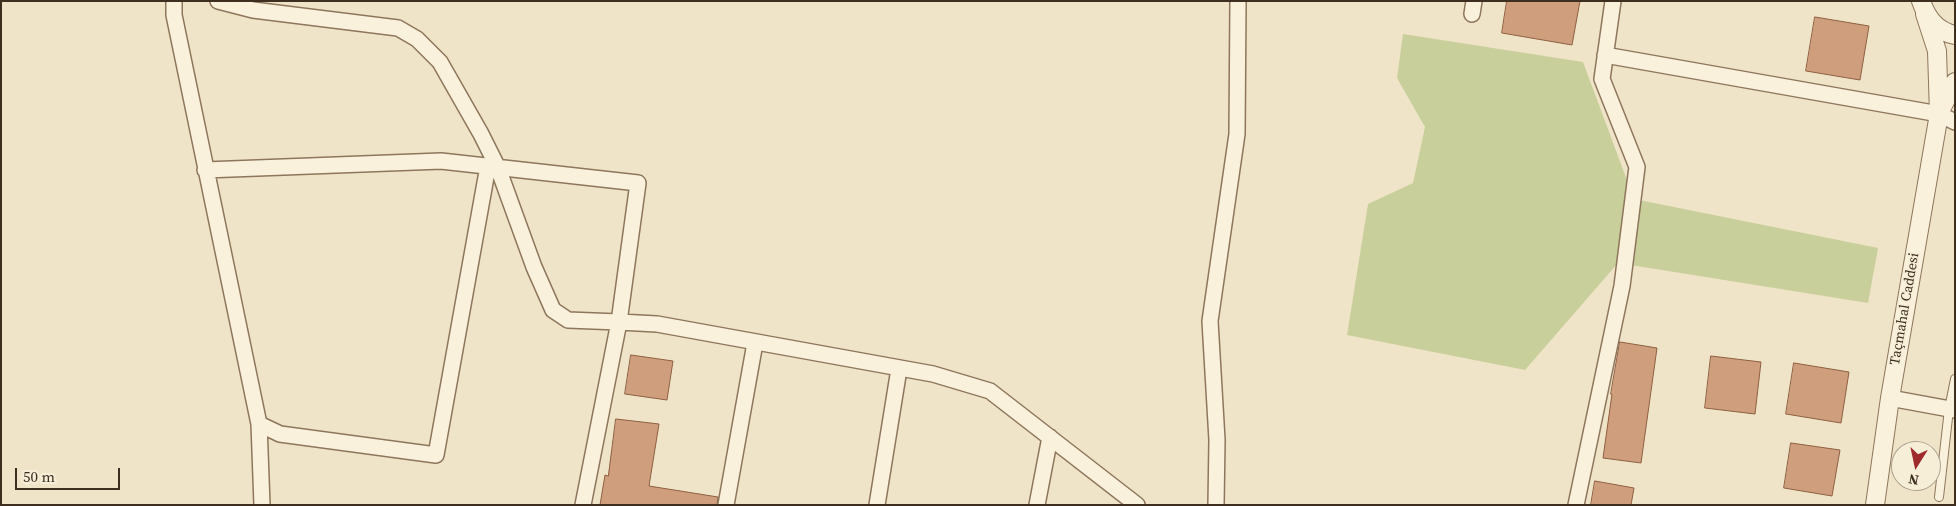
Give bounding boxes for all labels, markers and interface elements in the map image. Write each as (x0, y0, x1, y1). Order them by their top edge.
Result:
street label: Taçmahal Caddesi (1887, 252, 1923, 366)
north arrow (1891, 441, 1941, 491)
scale bar (18, 458, 122, 490)
text: 50 m (23, 466, 55, 487)
text: N (1907, 469, 1920, 491)

